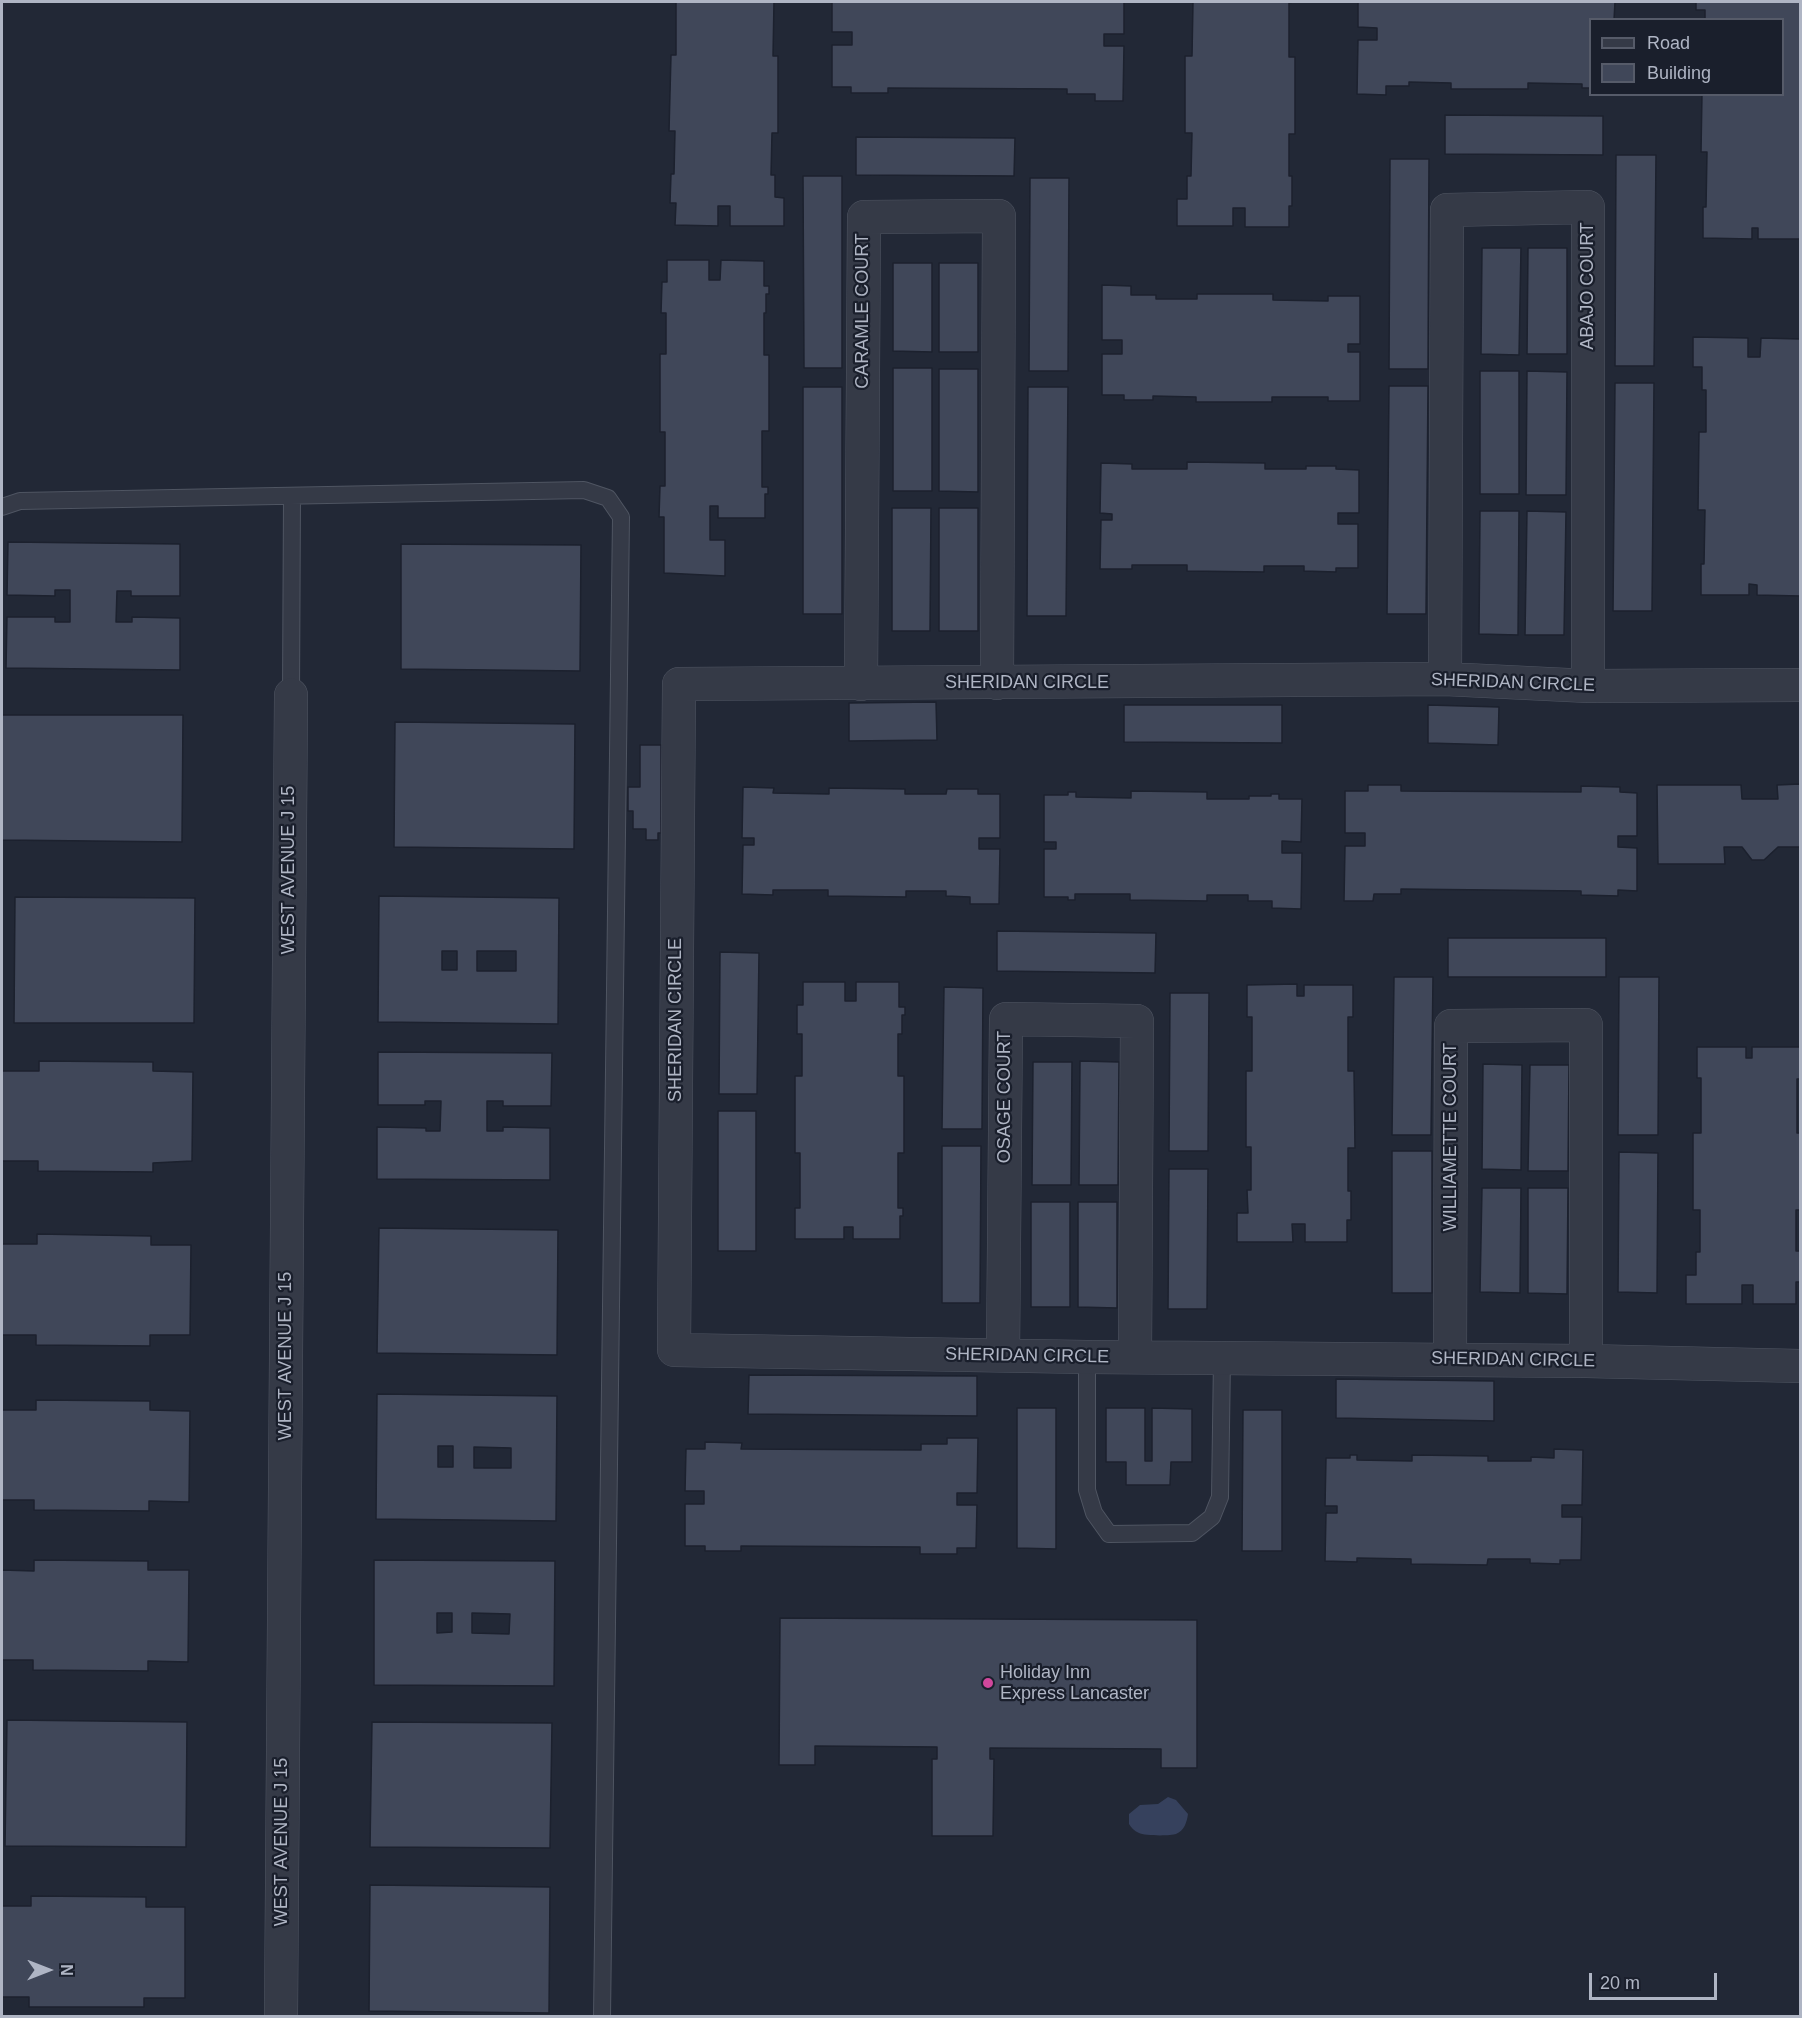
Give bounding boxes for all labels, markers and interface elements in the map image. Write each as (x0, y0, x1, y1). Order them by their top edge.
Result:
legend (1589, 18, 1784, 96)
text: Road (1647, 33, 1690, 53)
text: Building (1647, 63, 1711, 83)
street label: ABAJO COURT (1577, 222, 1599, 350)
street label: CARAMLE COURT (852, 233, 874, 389)
street label: SHERIDAN CIRCLE (1431, 669, 1595, 697)
street label: SHERIDAN CIRCLE (945, 672, 1109, 694)
street label: WEST AVENUE J 15 (278, 786, 300, 954)
street label: SHERIDAN CIRCLE (665, 938, 687, 1102)
street label: OSAGE COURT (994, 1031, 1016, 1163)
street label: WILLIAMETTE COURT (1440, 1043, 1462, 1231)
street label: WEST AVENUE J 15 (275, 1272, 297, 1440)
street label: SHERIDAN CIRCLE (945, 1344, 1109, 1368)
street label: SHERIDAN CIRCLE (1431, 1348, 1595, 1372)
place label: Holiday Inn Express Lancaster (1000, 1662, 1149, 1704)
marker: Holiday Inn Express Lancaster (981, 1676, 995, 1690)
street label: WEST AVENUE J 15 (271, 1758, 293, 1926)
north arrow (18, 1940, 78, 2000)
scale bar (1592, 1961, 1720, 1999)
text: N (58, 1964, 75, 1976)
text: 20 m (1600, 1973, 1640, 1993)

